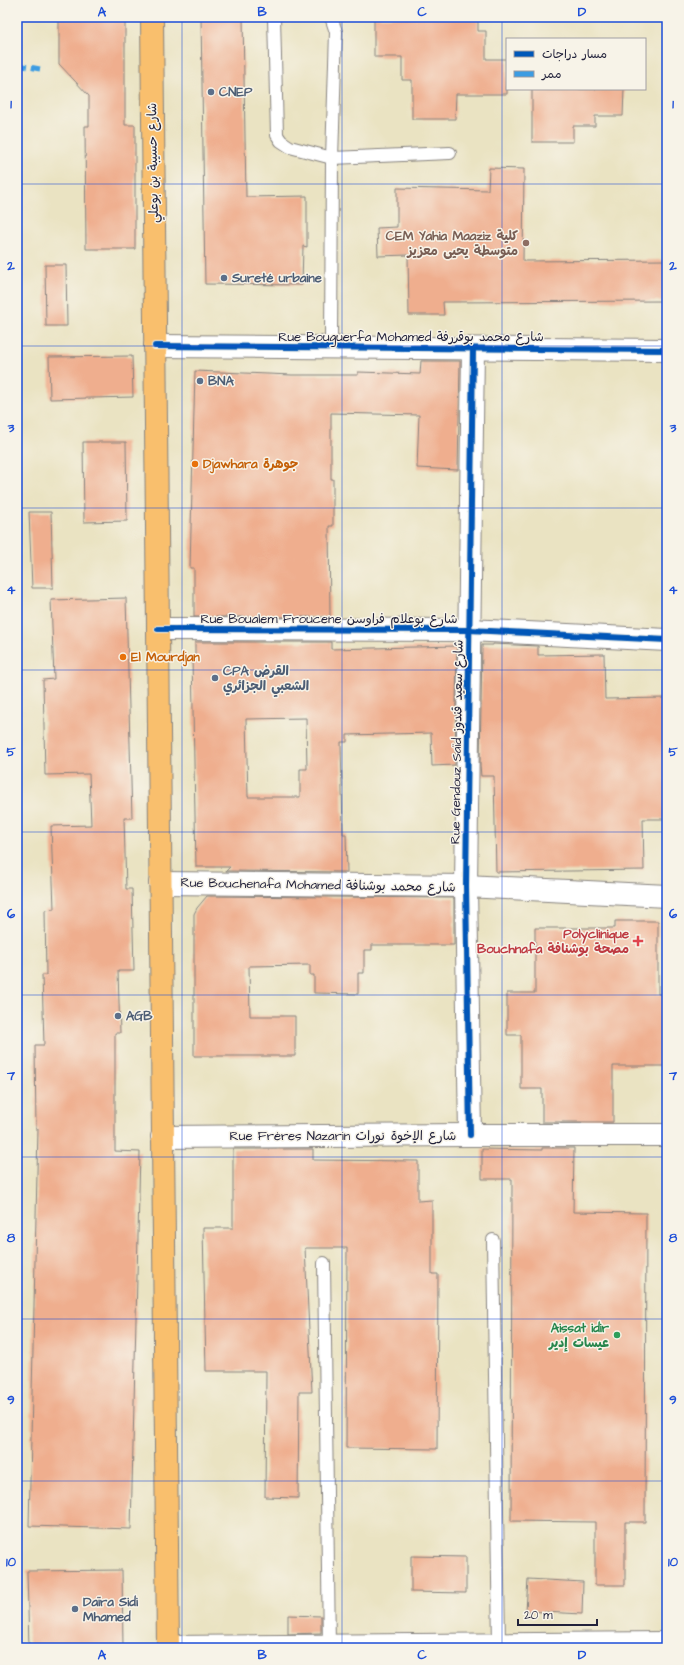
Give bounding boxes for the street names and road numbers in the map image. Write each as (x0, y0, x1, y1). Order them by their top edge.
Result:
street label: شارع حسيبة بن بوعلي (143, 103, 165, 223)
street label: Rue Bouguerfa Mohamed شارع محمد بوقررفة (278, 328, 544, 347)
street label: Rue Boualem Froucene شارع بوعلام فراوسن (200, 610, 458, 629)
street label: Rue Gendouz Saïd شارع سعيد قندوز (446, 640, 468, 844)
street label: Rue Bouchenafa Mohamed شارع محمد بوشنافة (180, 874, 456, 896)
street label: Rue Frères Nazarin شارع الإخوة نورات (230, 1127, 456, 1145)

